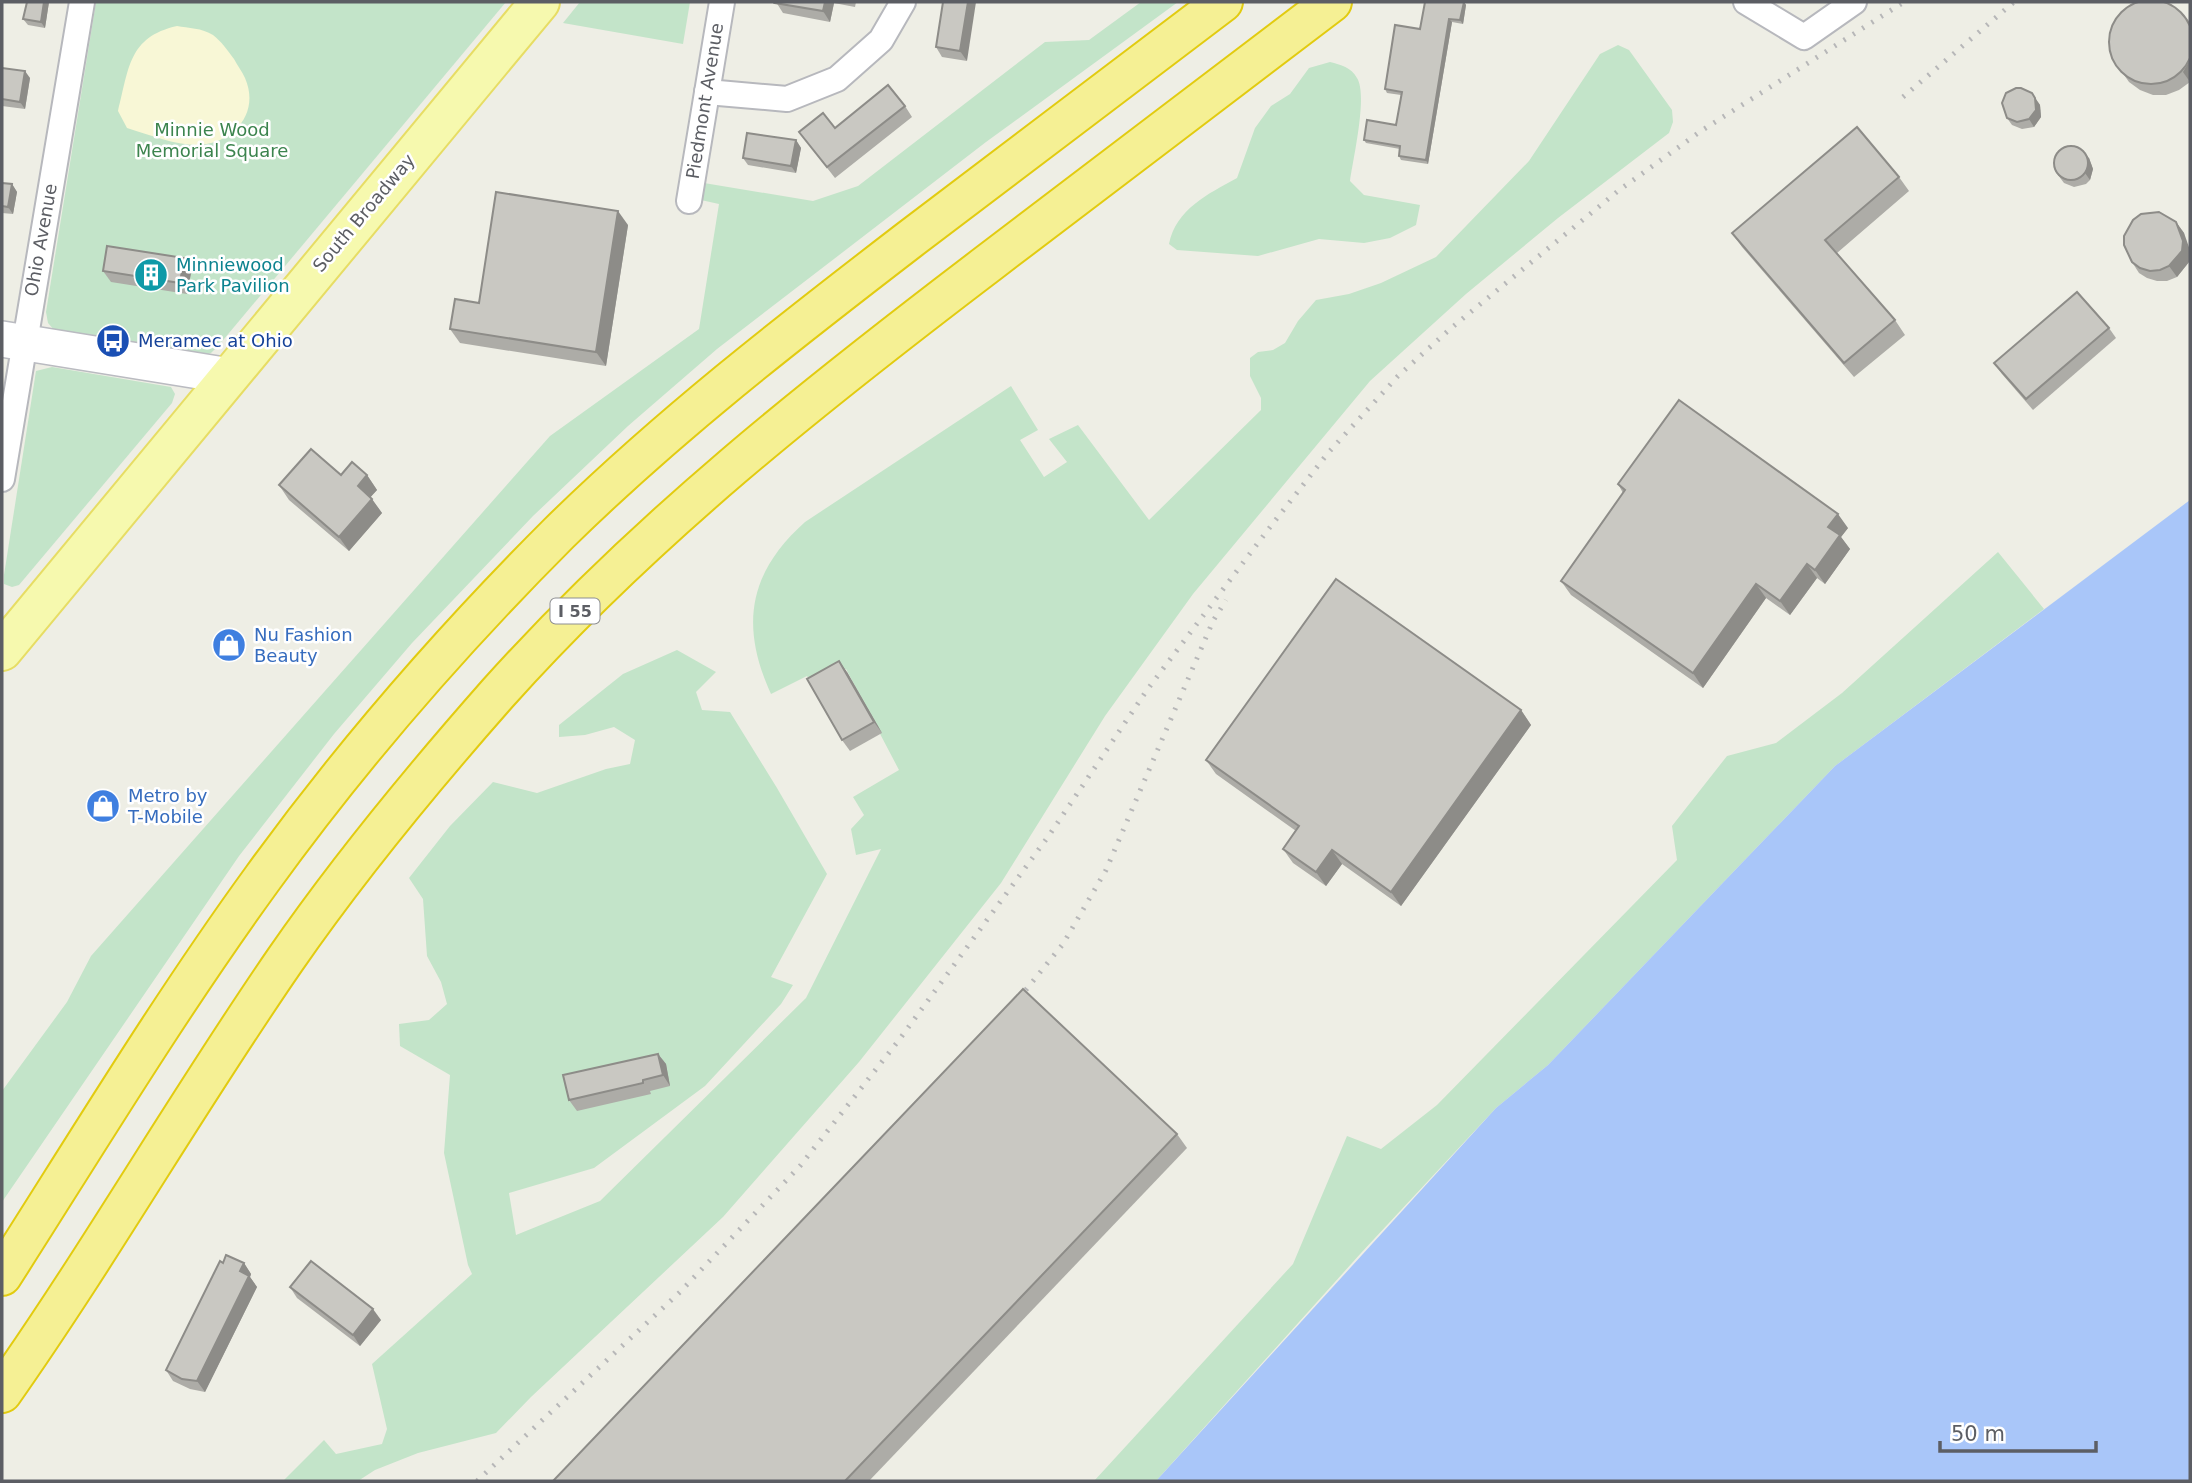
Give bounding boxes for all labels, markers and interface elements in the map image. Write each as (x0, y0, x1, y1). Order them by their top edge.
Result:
street label: Piedmont Avenue (682, 21, 727, 180)
park label: Minnie Wood Memorial Square (136, 119, 288, 161)
street label: South Broadway (308, 149, 419, 276)
street label: Ohio Avenue (20, 182, 61, 298)
place label: Minniewood Park Pavilion (176, 254, 290, 296)
building icon: Minniewood Park Pavilion (132, 256, 170, 294)
bus stop icon: Meramec at Ohio (94, 322, 132, 360)
place label: Meramec at Ohio (138, 330, 293, 351)
road number: I 55 (550, 598, 600, 624)
place label: Nu Fashion Beauty (254, 624, 353, 666)
shop icon: Nu Fashion Beauty (210, 626, 248, 664)
place label: Metro by T-Mobile (127, 785, 208, 827)
shop icon: Metro by T-Mobile (84, 787, 122, 825)
scale bar (1940, 1410, 2096, 1454)
text: 50 m (1951, 1422, 2005, 1446)

